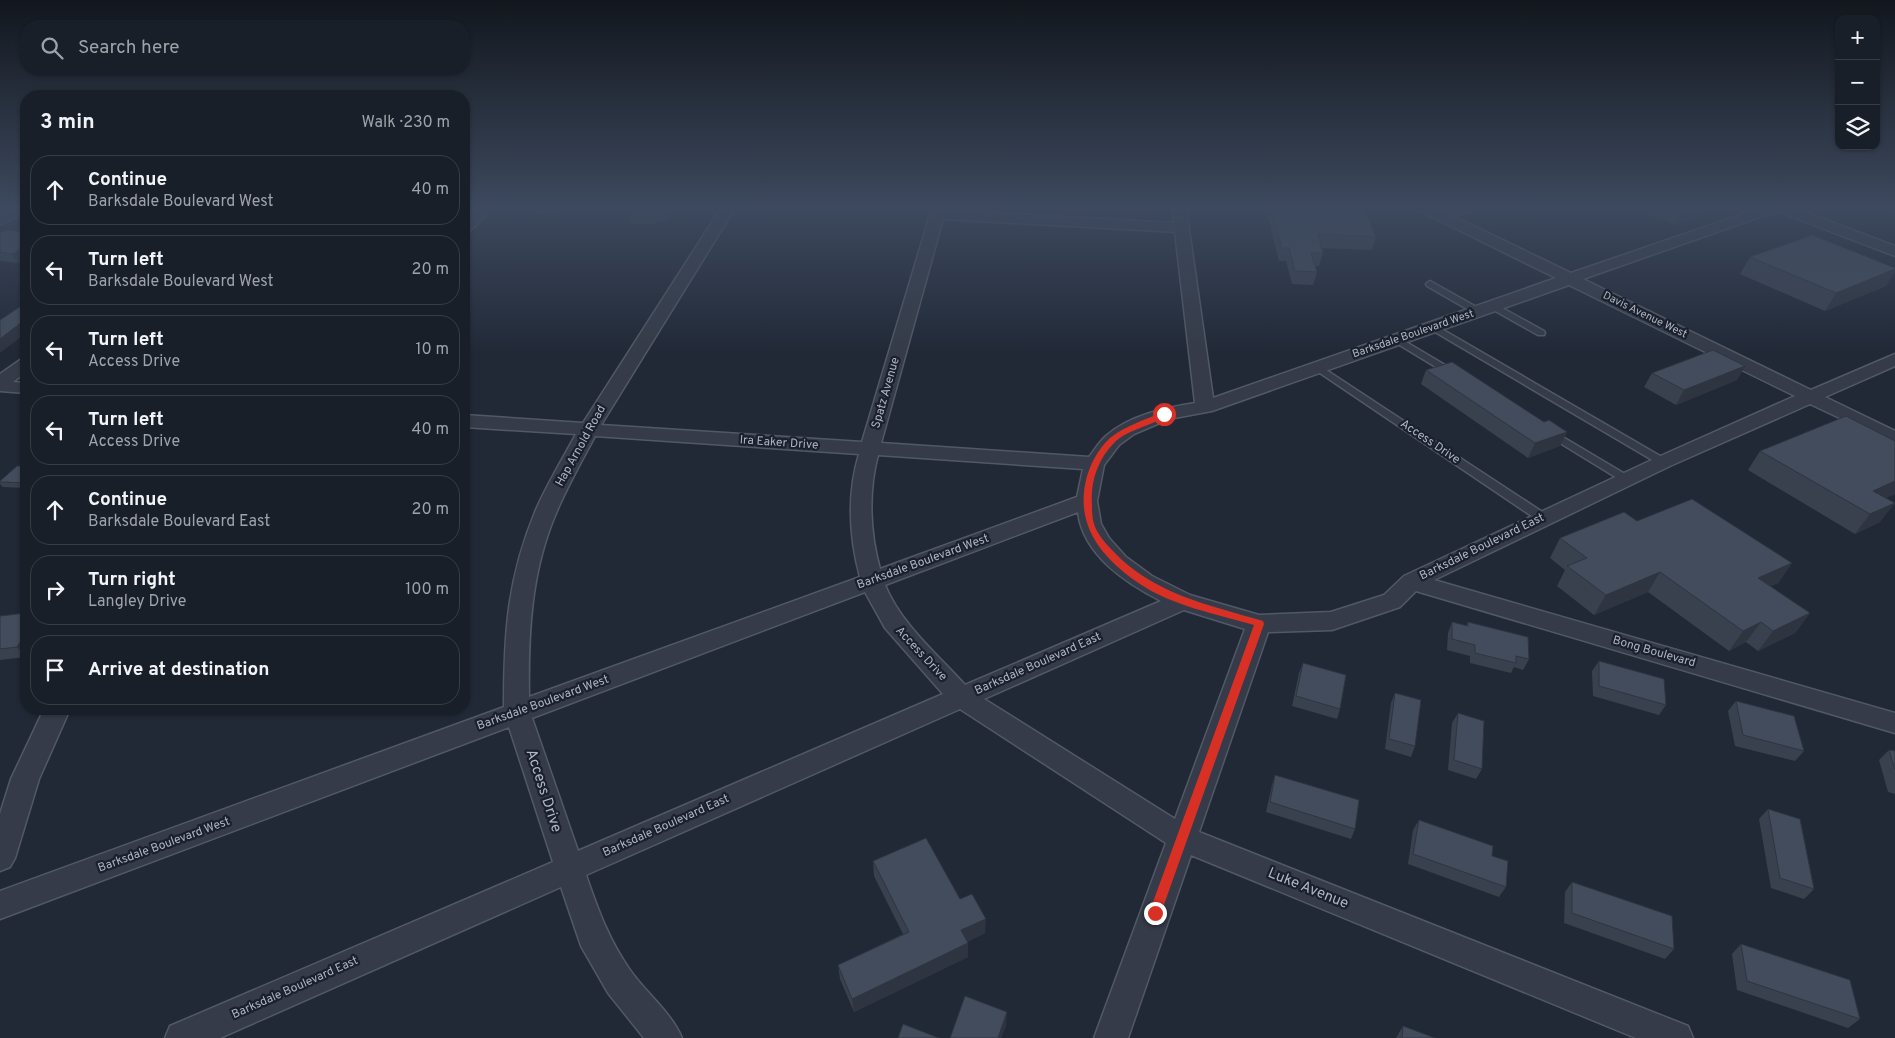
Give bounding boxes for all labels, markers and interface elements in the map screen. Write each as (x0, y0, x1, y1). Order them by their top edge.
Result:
map controls (1835, 15, 1880, 150)
button: + (1835, 15, 1880, 60)
search box (20, 20, 470, 75)
icon: search (38, 34, 66, 62)
text: Search here (78, 36, 180, 60)
button: − (1835, 60, 1880, 105)
button: layers (1835, 105, 1880, 150)
text: 3 min (40, 109, 95, 136)
text: Walk · 230 m (361, 113, 450, 133)
text: Continue (88, 168, 167, 192)
icon: ahead (41, 176, 69, 204)
text: 40 m (411, 180, 449, 200)
text: Barksdale Boulevard West (88, 192, 274, 212)
text: Turn left (88, 248, 164, 272)
icon: left (41, 256, 69, 284)
text: 20 m (412, 260, 449, 280)
text: Barksdale Boulevard West (88, 272, 274, 292)
street label: Davis Avenue West (1601, 289, 1689, 341)
street label: Barksdale Boulevard West (1350, 307, 1476, 361)
text: Turn left (88, 328, 164, 352)
icon: left (41, 336, 69, 364)
text: 10 m (415, 340, 449, 360)
text: Access Drive (88, 352, 180, 372)
street label: Spatz Avenue (868, 356, 904, 430)
street label: Hap Arnold Road (552, 403, 610, 489)
route start (1153, 403, 1176, 426)
text: Turn left (88, 408, 164, 432)
icon: left (41, 416, 69, 444)
street label: Access Drive (1397, 416, 1463, 468)
text: 40 m (411, 420, 449, 440)
text: Access Drive (88, 432, 180, 452)
street label: Ira Eaker Drive (739, 432, 819, 454)
text: Continue (88, 488, 167, 512)
icon: ahead (41, 496, 69, 524)
text: 20 m (412, 500, 449, 520)
street label: Barksdale Boulevard East (1417, 510, 1547, 584)
text: Barksdale Boulevard East (88, 512, 270, 532)
street label: Barksdale Boulevard West (855, 531, 991, 593)
text: Turn right (88, 568, 176, 592)
icon: right (41, 576, 69, 604)
text: 100 m (405, 580, 449, 600)
text: Langley Drive (88, 592, 186, 612)
street label: Access Drive (892, 623, 950, 685)
street label: Barksdale Boulevard East (972, 629, 1104, 699)
street label: Bong Boulevard (1611, 633, 1697, 671)
icon: arrive (41, 656, 69, 684)
text: Arrive at destination (88, 658, 269, 682)
street label: Barksdale Boulevard West (475, 672, 611, 734)
street label: Access Drive (521, 747, 565, 835)
street label: Barksdale Boulevard East (600, 791, 732, 861)
street label: Barksdale Boulevard West (96, 814, 232, 876)
street label: Luke Avenue (1265, 864, 1351, 914)
route end (1144, 902, 1167, 925)
street label: Barksdale Boulevard East (229, 953, 361, 1023)

